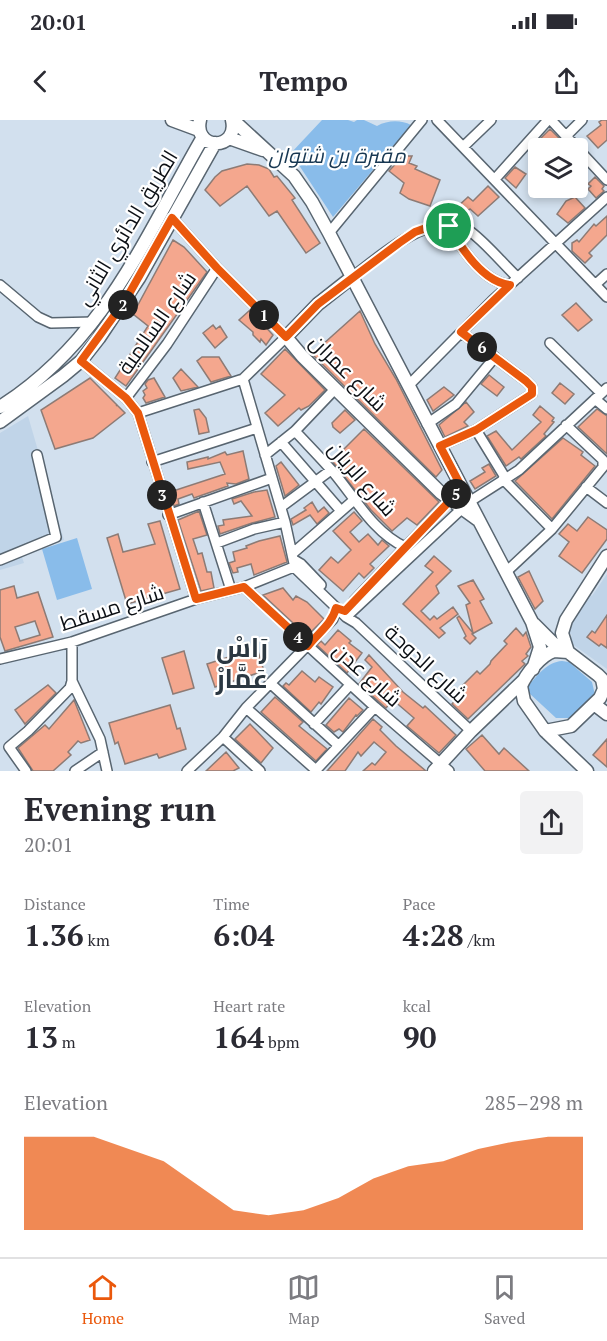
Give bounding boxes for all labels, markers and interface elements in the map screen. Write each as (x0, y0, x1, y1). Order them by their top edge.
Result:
text: 20:01 (30, 7, 87, 36)
text: Tempo (259, 63, 348, 99)
icon: back (24, 65, 57, 98)
icon: share (550, 65, 583, 98)
map controls (528, 138, 588, 198)
button: layers (528, 138, 588, 198)
park label: مقبرة بن شتوان (268, 141, 406, 169)
street label: الطريق الدائري الثاني (69, 145, 186, 312)
pin (423, 200, 474, 251)
icon: arrive (432, 209, 465, 242)
street label: شارع السالمية (110, 265, 203, 380)
pin: 2 (108, 290, 138, 320)
text: 2 (118, 294, 128, 316)
pin: 1 (249, 300, 279, 330)
text: 1 (259, 304, 269, 326)
street label: شارع عمران (303, 328, 393, 418)
pin: 6 (467, 332, 497, 362)
text: 6 (477, 336, 487, 358)
street label: شارع الريان (322, 435, 403, 523)
pin: 5 (441, 479, 471, 509)
pin: 3 (147, 480, 177, 510)
text: 5 (451, 483, 461, 505)
text: 3 (157, 484, 167, 506)
street label: شارع مسقط (56, 577, 167, 638)
street label: شارع الدوحة (379, 618, 474, 710)
pin: 4 (283, 622, 313, 652)
text: 4 (293, 626, 303, 648)
district label: رَاسْ عَمَّارْ (215, 629, 268, 696)
street label: شارع عدن (327, 636, 408, 713)
text: Evening run (24, 787, 216, 830)
button: share (520, 791, 583, 854)
text: 20:01 (24, 831, 73, 858)
text: Distance (24, 893, 86, 915)
text: Time (213, 893, 250, 915)
text: Pace (403, 893, 435, 915)
text: 1.36 (24, 915, 84, 955)
text: 6:04 (213, 915, 274, 955)
text: 4:28 (403, 915, 464, 955)
text: km (84, 929, 110, 951)
text: /km (464, 929, 495, 951)
text: Elevation (24, 995, 91, 1017)
text: Heart rate (213, 995, 285, 1017)
text: kcal (403, 995, 431, 1017)
text: 13 (24, 1017, 58, 1057)
text: 164 (213, 1017, 264, 1057)
text: 90 (403, 1017, 437, 1057)
text: m (58, 1031, 76, 1053)
text: bpm (264, 1031, 300, 1053)
text: Elevation (24, 1089, 108, 1116)
text: 285–298 m (484, 1089, 583, 1116)
tab: Home (82, 1271, 124, 1329)
tab: Map (287, 1271, 320, 1329)
tab: Saved (484, 1271, 525, 1329)

